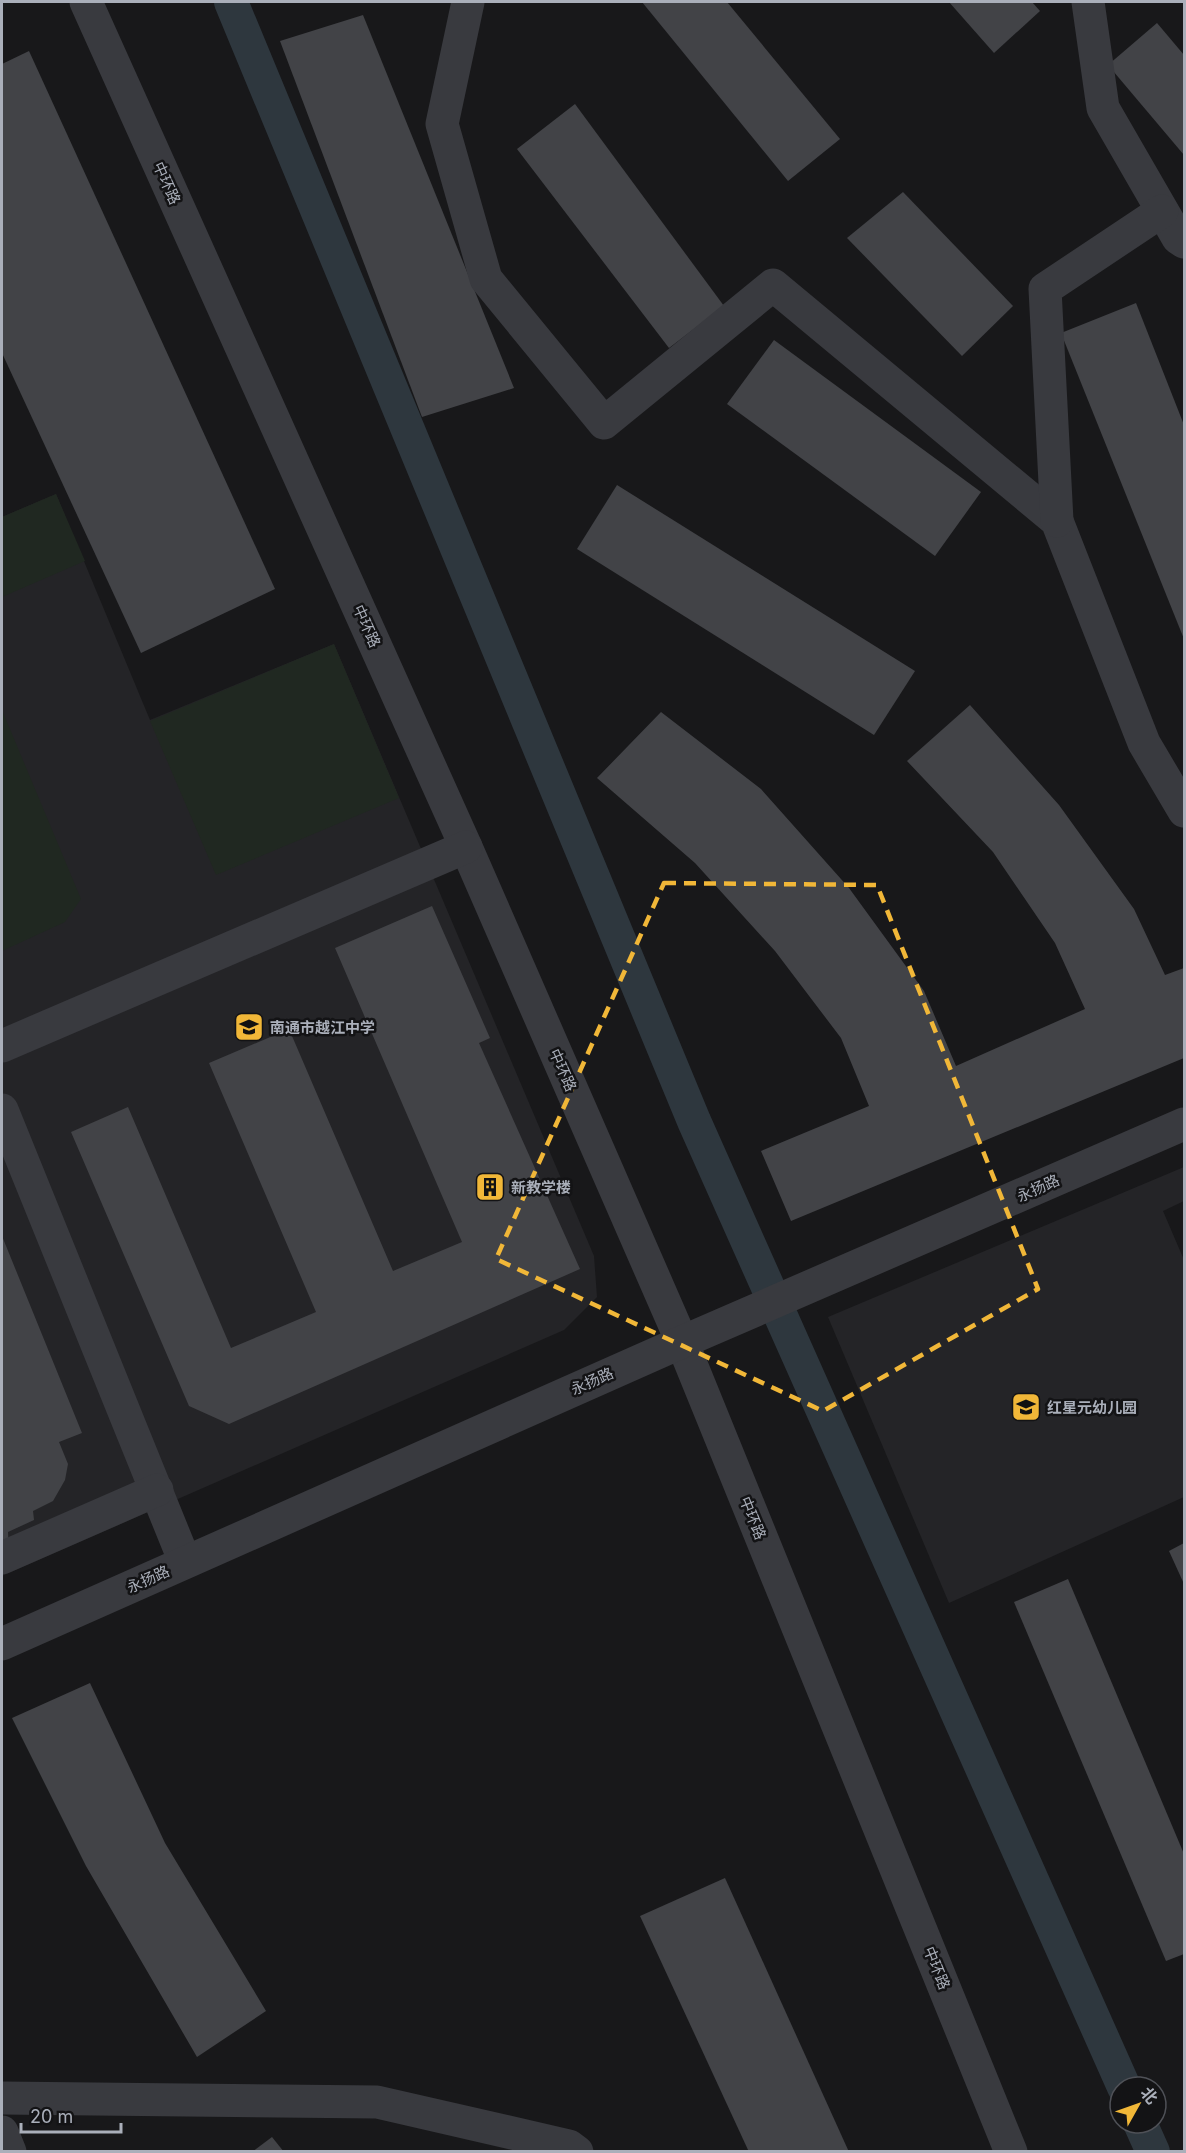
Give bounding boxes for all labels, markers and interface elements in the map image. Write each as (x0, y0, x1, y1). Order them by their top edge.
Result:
street label: 中环路 (149, 159, 185, 207)
street label: 中环路 (349, 602, 385, 650)
school or university icon: 南通市越江中学 (233, 1011, 265, 1043)
place label: 南通市越江中学 (270, 1018, 375, 1037)
street label: 中环路 (545, 1046, 581, 1094)
street label: 永扬路 (1014, 1170, 1062, 1206)
building icon: 新教学楼 (474, 1171, 506, 1203)
place label: 新教学楼 (511, 1178, 571, 1197)
street label: 永扬路 (568, 1363, 616, 1399)
school or university icon: 红星元幼儿园 (1010, 1391, 1042, 1423)
place label: 红星元幼儿园 (1047, 1398, 1137, 1417)
street label: 中环路 (736, 1494, 770, 1542)
street label: 永扬路 (124, 1561, 172, 1597)
street label: 中环路 (920, 1944, 954, 1992)
north arrow (1108, 2075, 1168, 2135)
text: 北 (1137, 2083, 1162, 2108)
scale bar (21, 2096, 122, 2134)
text: 20 m (30, 2106, 73, 2127)

